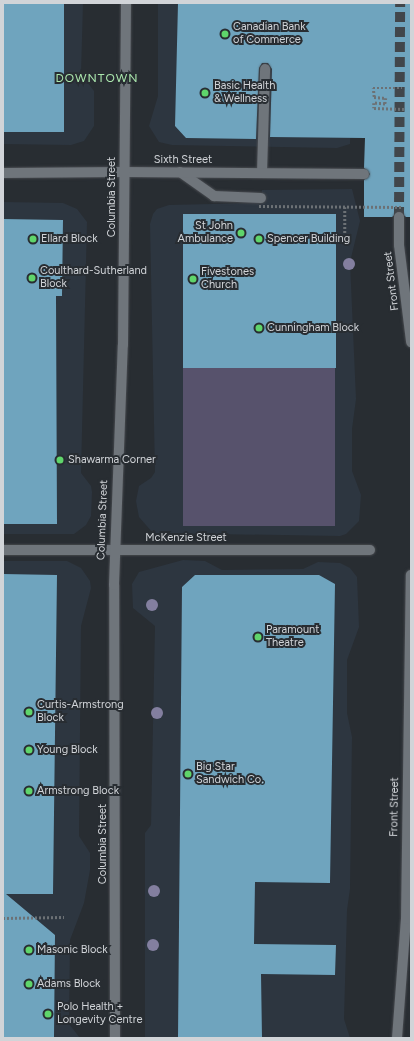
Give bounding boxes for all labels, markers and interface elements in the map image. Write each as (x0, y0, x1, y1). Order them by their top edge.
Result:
place label: Canadian Bank of Commerce (233, 21, 306, 47)
marker: Canadian Bank of Commerce (220, 29, 230, 39)
district label: DOWNTOWN (56, 72, 138, 86)
place label: Basic Health & Wellness (214, 80, 275, 106)
marker: Basic Health & Wellness (199, 87, 211, 99)
street label: Sixth Street (154, 153, 212, 167)
street label: Columbia Street (105, 157, 119, 237)
place label: St John Ambulance (177, 220, 233, 246)
marker: St John Ambulance (236, 228, 246, 238)
place label: Ellard Block (41, 232, 98, 246)
place label: Spencer Building (267, 232, 350, 246)
marker: Ellard Block (28, 234, 38, 244)
marker: Spencer Building (254, 234, 264, 244)
street label: Front Street (382, 251, 402, 311)
place label: Coulthard-Sutherland Block (40, 265, 147, 291)
place label: Fivestones Church (201, 266, 254, 292)
marker: Coulthard-Sutherland Block (27, 273, 37, 283)
marker: Fivestones Church (188, 274, 198, 284)
place label: Cunningham Block (267, 321, 359, 335)
marker: Cunningham Block (254, 323, 264, 333)
place label: Shawarma Corner (68, 453, 156, 467)
marker: Shawarma Corner (55, 455, 65, 465)
street label: Columbia Street (95, 480, 111, 560)
street label: McKenzie Street (145, 531, 227, 545)
place label: Paramount Theatre (266, 624, 319, 650)
marker: Paramount Theatre (253, 632, 263, 642)
place label: Curtis-Armstrong Block (37, 699, 124, 725)
marker: Curtis-Armstrong Block (24, 707, 34, 717)
place label: Young Block (37, 743, 98, 757)
marker: Young Block (24, 745, 34, 755)
place label: Big Star Sandwich Co. (196, 761, 264, 787)
marker: Big Star Sandwich Co. (183, 769, 193, 779)
street label: Front Street (388, 777, 402, 837)
place label: Armstrong Block (37, 784, 119, 798)
marker: Armstrong Block (24, 786, 34, 796)
street label: Columbia Street (96, 804, 110, 884)
place label: Masonic Block (37, 943, 108, 957)
marker: Masonic Block (24, 945, 34, 955)
place label: Adams Block (37, 977, 100, 991)
marker: Adams Block (24, 979, 34, 989)
place label: Polo Health + Longevity Centre (57, 1001, 142, 1027)
marker: Polo Health + Longevity Centre (42, 1008, 54, 1020)

